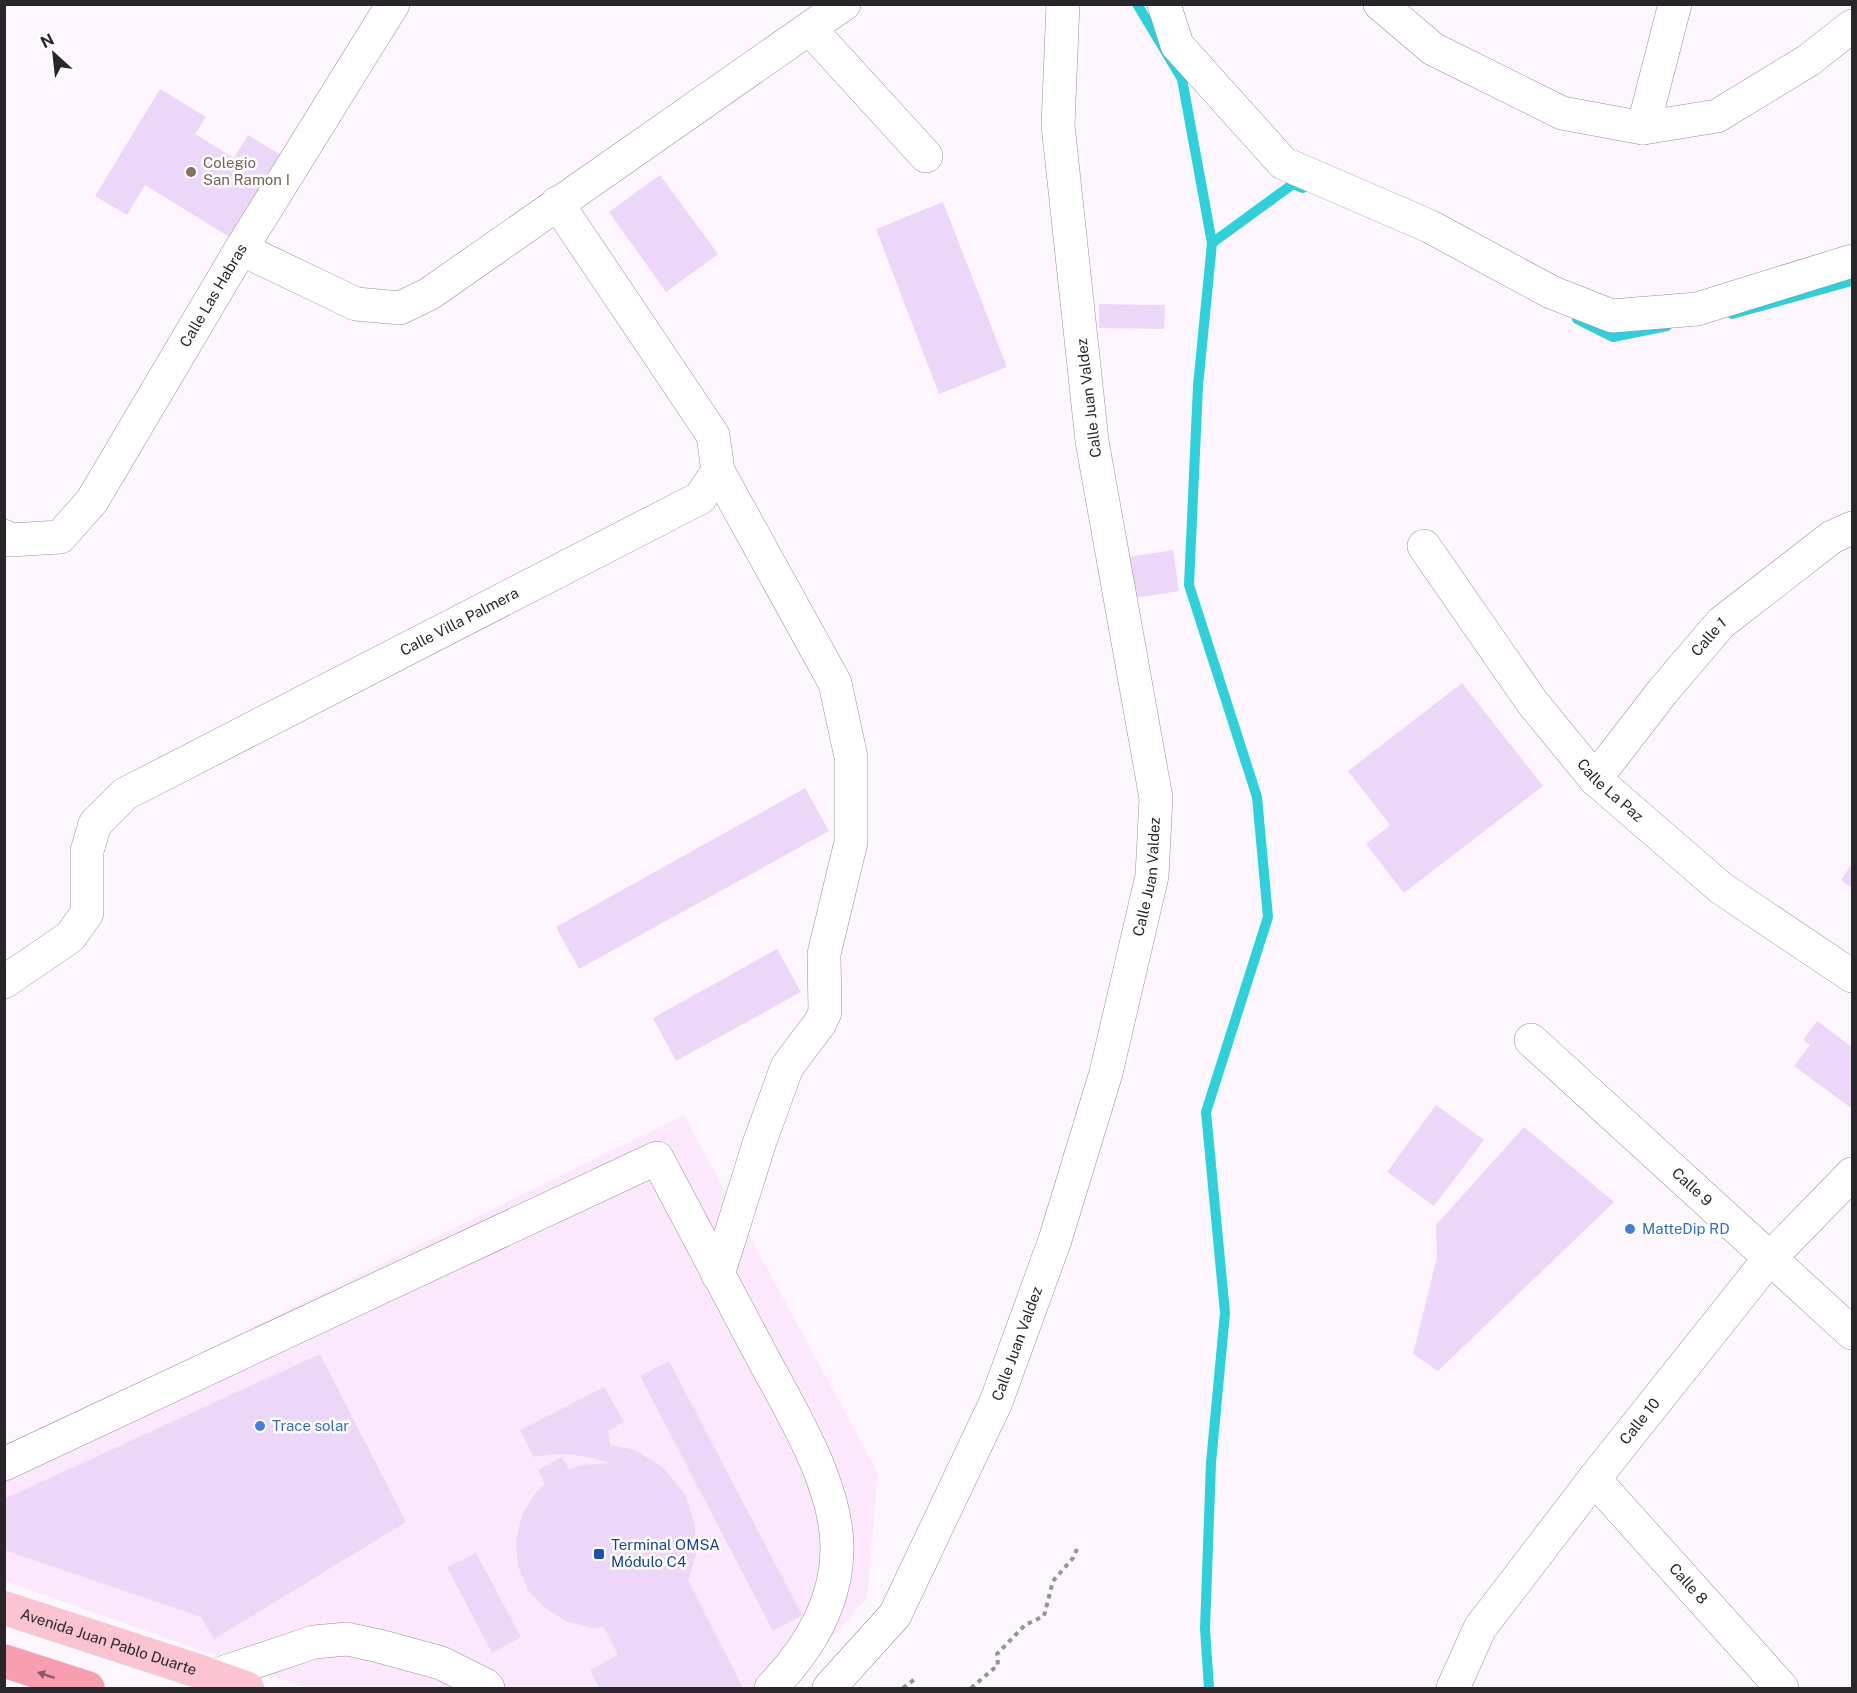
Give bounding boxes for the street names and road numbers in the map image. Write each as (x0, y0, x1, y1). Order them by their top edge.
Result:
street label: Calle Las Habras (176, 240, 250, 350)
street label: Calle Juan Valdez (1073, 337, 1104, 459)
street label: Calle Villa Palmera (397, 584, 521, 659)
street label: Calle 1 (1687, 613, 1729, 660)
street label: Calle La Paz (1574, 755, 1647, 825)
street label: Calle Juan Valdez (1129, 817, 1163, 938)
street label: Calle 9 (1669, 1164, 1716, 1209)
street label: Calle Juan Valdez (988, 1284, 1045, 1403)
street label: Calle 10 (1616, 1395, 1663, 1448)
street label: Calle 8 (1666, 1560, 1711, 1607)
street label: Avenida Juan Pablo Duarte (19, 1605, 199, 1678)

